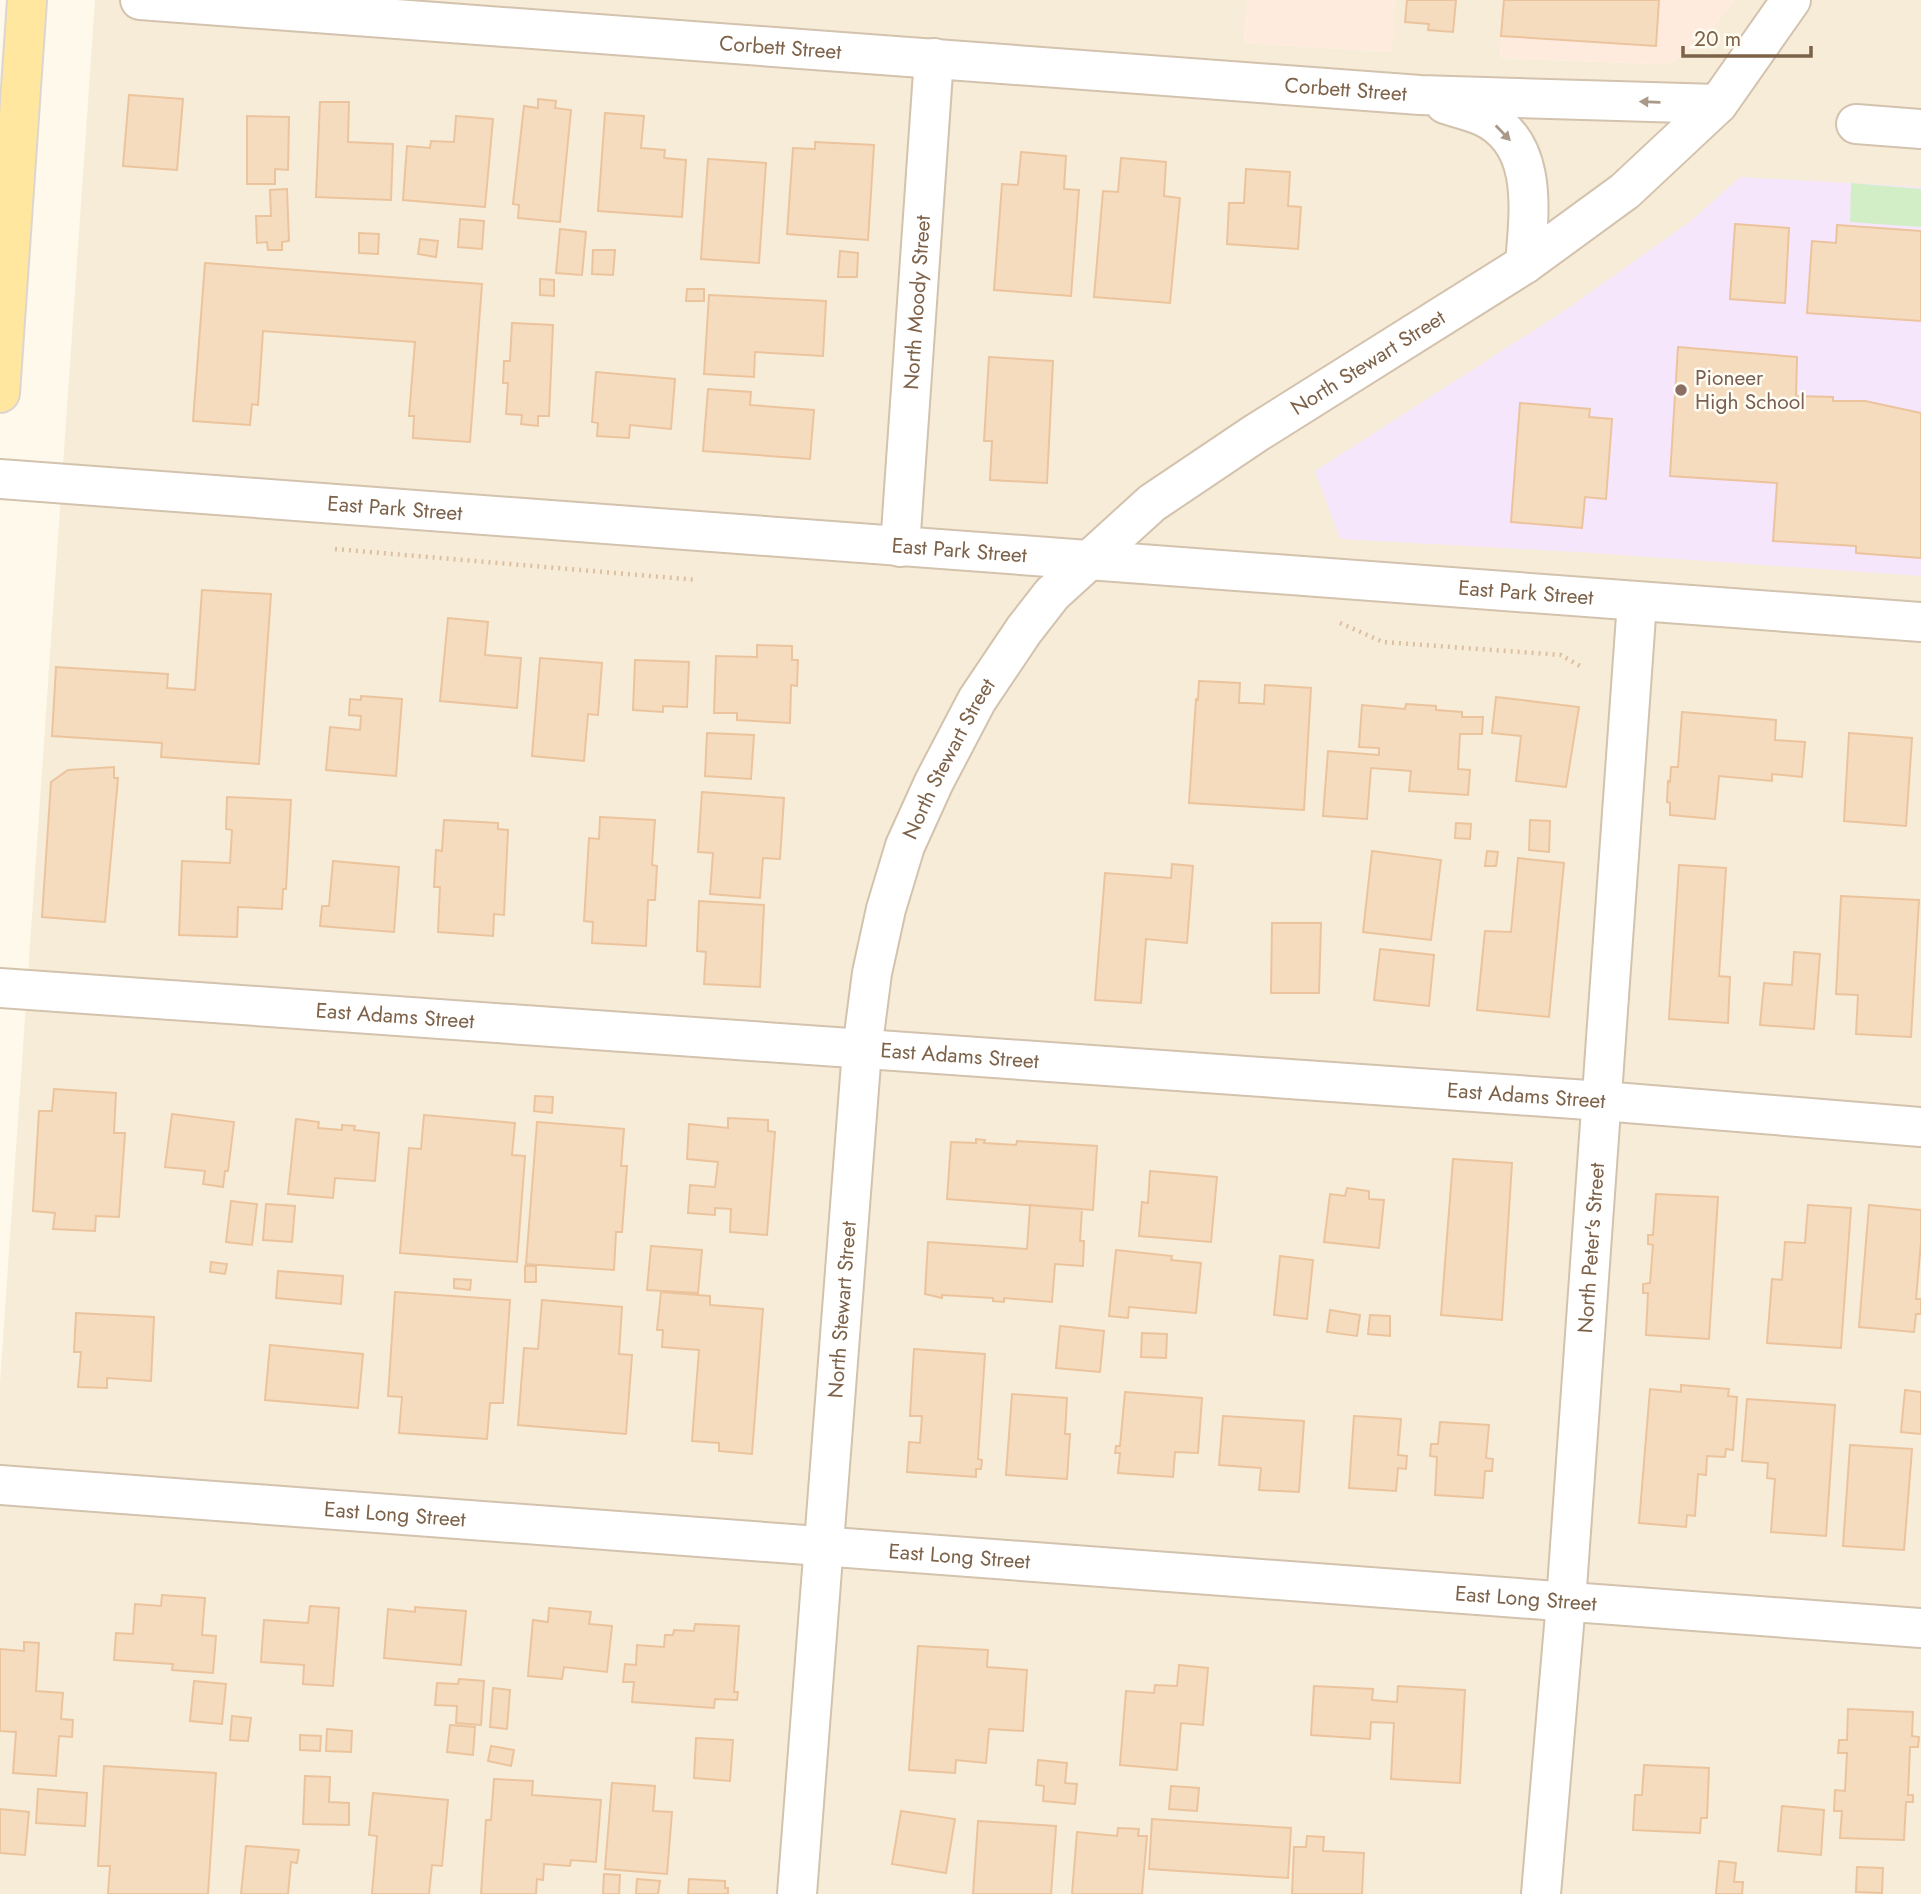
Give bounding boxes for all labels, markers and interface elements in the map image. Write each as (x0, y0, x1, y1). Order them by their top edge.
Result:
scale bar (1683, 14, 1811, 58)
text: 20 m (1694, 24, 1741, 54)
street label: Corbett Street (718, 28, 842, 67)
street label: Corbett Street (1284, 70, 1408, 109)
one-way arrow (1639, 96, 1661, 107)
one-way arrow (1495, 124, 1511, 142)
street label: North Moody Street (896, 214, 938, 391)
street label: North Stewart Street (1285, 303, 1451, 423)
place label: Pioneer High School (1695, 363, 1805, 417)
marker: Pioneer High School (1673, 382, 1689, 398)
street label: East Park Street (326, 488, 464, 528)
street label: East Park Street (891, 530, 1028, 570)
street label: East Park Street (1457, 573, 1594, 613)
street label: North Stewart Street (895, 672, 1003, 844)
street label: East Adams Street (315, 995, 475, 1036)
street label: East Adams Street (879, 1035, 1040, 1076)
street label: East Adams Street (1446, 1075, 1607, 1116)
street label: North Peter's Street (1570, 1162, 1612, 1334)
street label: North Stewart Street (820, 1220, 864, 1399)
street label: East Long Street (323, 1494, 467, 1535)
street label: East Long Street (887, 1536, 1031, 1577)
street label: East Long Street (1454, 1578, 1598, 1619)

